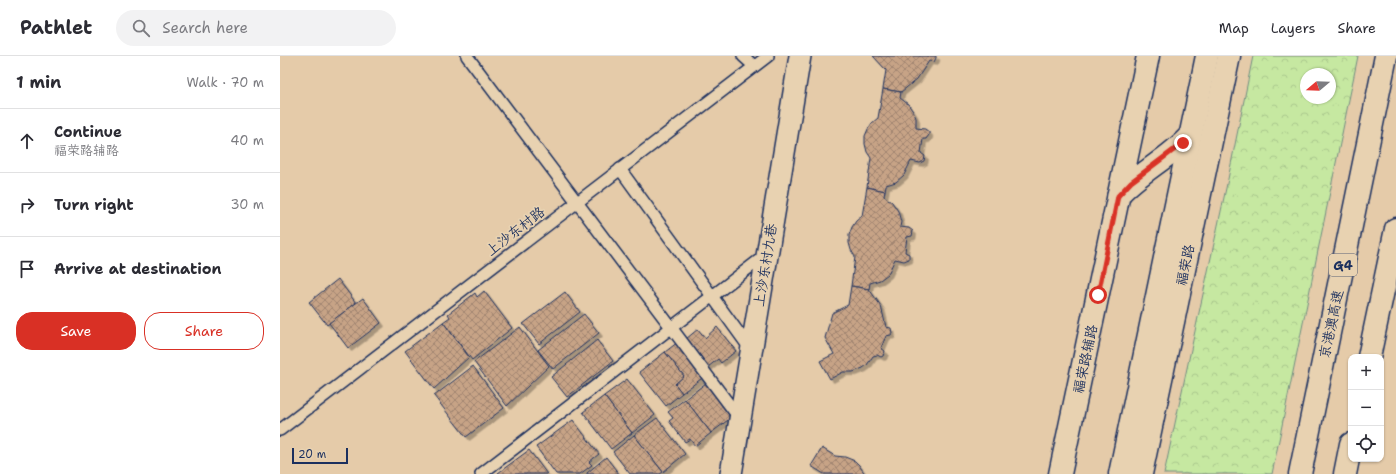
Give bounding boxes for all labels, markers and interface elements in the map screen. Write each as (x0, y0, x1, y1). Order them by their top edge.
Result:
search box (116, 10, 396, 46)
text: Pathlet (20, 15, 92, 40)
icon: search (130, 17, 152, 39)
text: Search here (162, 18, 248, 38)
text: Map (1219, 19, 1249, 37)
text: Layers (1271, 19, 1315, 37)
text: Share (1337, 19, 1376, 37)
north arrow (1300, 68, 1336, 104)
text: 1 min (16, 71, 61, 93)
text: Walk · 70 m (187, 74, 264, 91)
text: Continue (54, 122, 122, 142)
icon: ahead (16, 130, 38, 152)
text: 40 m (230, 132, 264, 149)
route end (1174, 134, 1192, 152)
text: 福荣路辅路 (54, 142, 119, 159)
icon: right (16, 194, 38, 216)
text: Turn right (54, 195, 134, 215)
text: 30 m (230, 196, 264, 213)
street label: 上沙东村路 (482, 202, 548, 260)
street label: 上沙东村九巷 (750, 221, 781, 308)
street label: 福荣路 (1172, 243, 1198, 287)
road number: G4 (1329, 254, 1357, 276)
icon: arrive (16, 258, 38, 280)
text: Arrive at destination (54, 259, 222, 279)
route start (1089, 286, 1107, 304)
street label: 京港澳高速 (1315, 288, 1347, 360)
button: Save (16, 312, 136, 350)
button: Share (144, 312, 264, 350)
street label: 福荣路辅路 (1069, 323, 1101, 395)
map controls (1348, 354, 1384, 462)
button: + (1348, 354, 1384, 390)
button: − (1348, 390, 1384, 426)
button: locate (1348, 426, 1384, 462)
scale bar (292, 446, 348, 465)
text: 20 m (298, 447, 326, 462)

